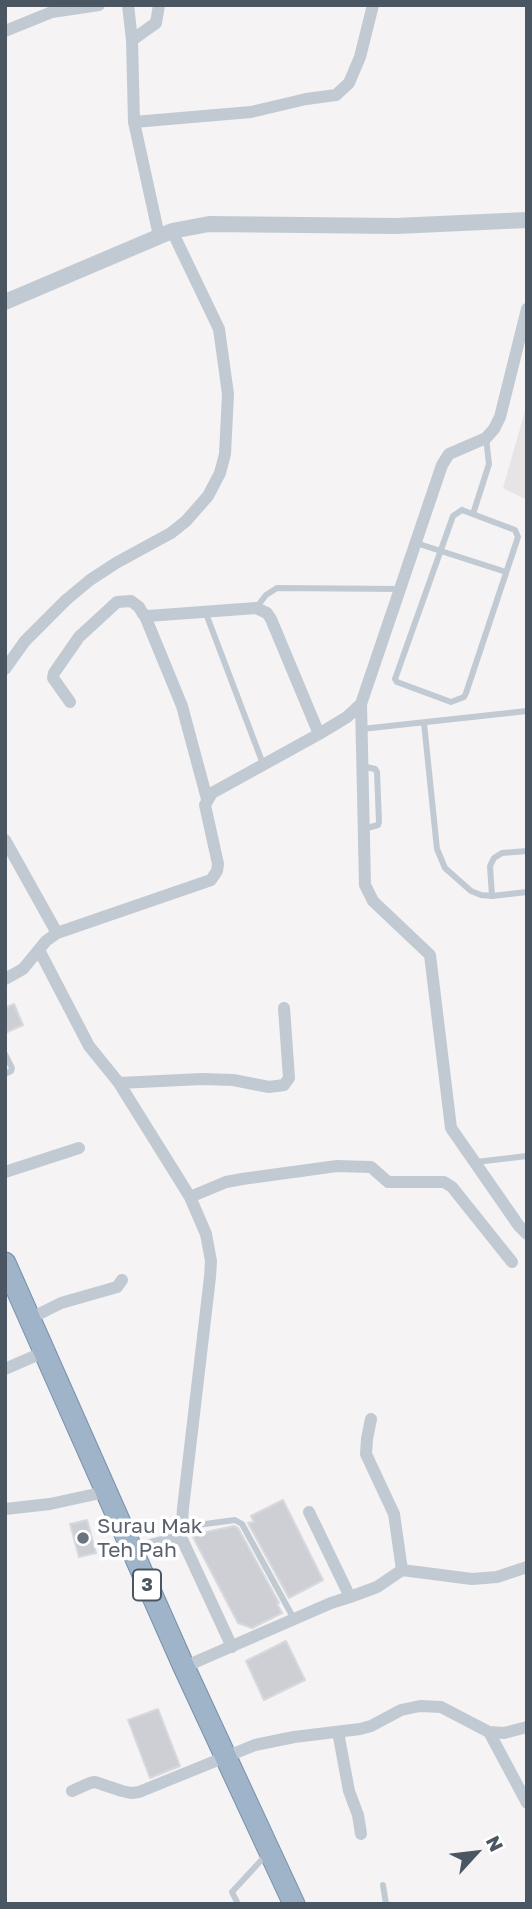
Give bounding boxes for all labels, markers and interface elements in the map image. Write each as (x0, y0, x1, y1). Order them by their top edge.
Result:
place label: Surau Mak Teh Pah (97, 1513, 203, 1563)
marker: Surau Mak Teh Pah (75, 1530, 91, 1546)
road number: 3 (133, 1569, 161, 1600)
north arrow (441, 1818, 511, 1888)
text: N (482, 1832, 509, 1855)

